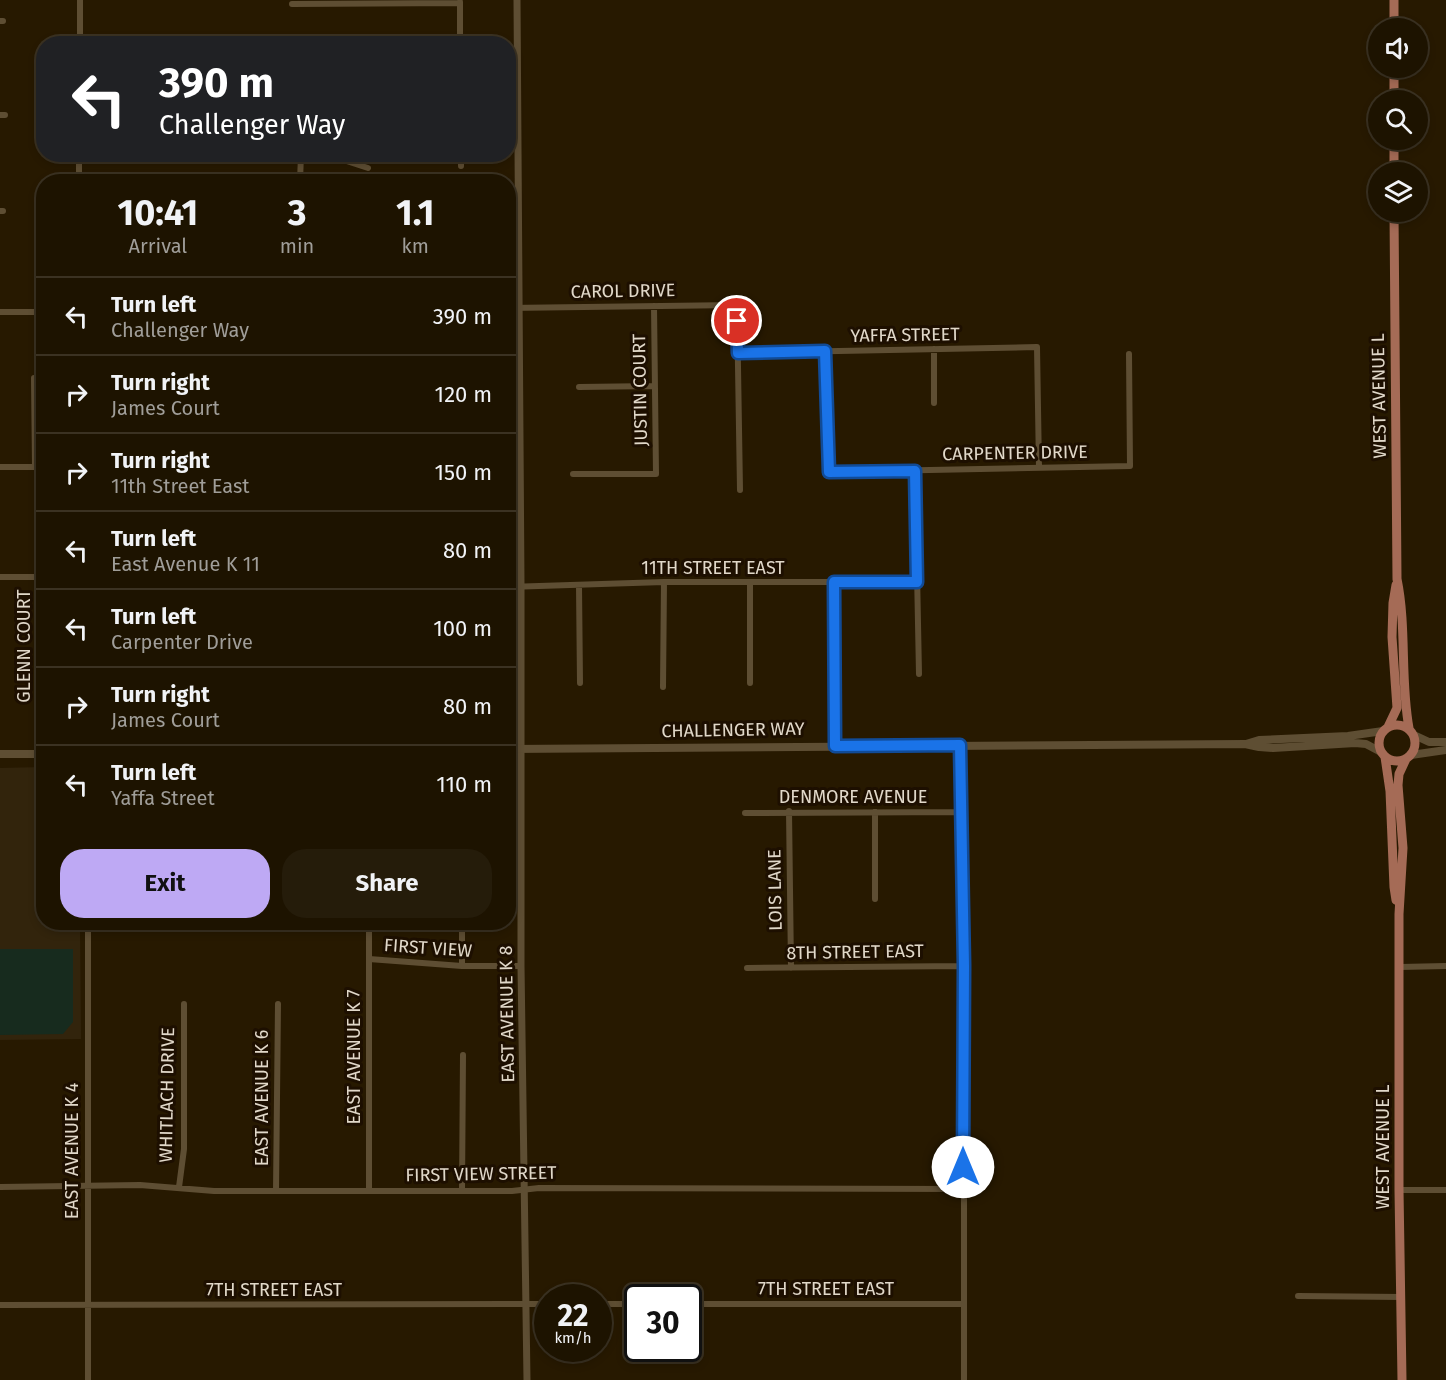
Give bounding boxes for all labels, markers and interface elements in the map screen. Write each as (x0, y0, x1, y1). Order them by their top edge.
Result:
map controls (1368, 18, 1428, 222)
button: sound (1368, 18, 1428, 78)
text: 390 m (159, 58, 274, 108)
icon: left (60, 60, 138, 138)
button: search (1368, 90, 1428, 150)
text: Challenger Way (159, 109, 345, 141)
button: layers (1368, 162, 1428, 222)
text: 10:41 (118, 191, 198, 235)
text: 3 (288, 191, 306, 235)
text: 1.1 (396, 191, 434, 235)
text: Arrival (129, 234, 187, 258)
text: min (280, 234, 314, 258)
text: km (401, 234, 429, 258)
street label: CAROL DRIVE (570, 279, 676, 303)
text: Turn left (111, 291, 196, 318)
pin (711, 295, 762, 346)
icon: left (60, 300, 93, 333)
text: 390 m (433, 303, 492, 330)
icon: arrive (720, 304, 753, 337)
text: Challenger Way (111, 318, 249, 342)
street label: YAFFA STREET (850, 323, 961, 347)
street label: JUSTIN COURT (628, 333, 652, 446)
street label: WEST AVENUE L (1367, 333, 1391, 459)
text: Turn right (111, 369, 210, 396)
icon: right (60, 378, 93, 411)
text: 120 m (435, 381, 492, 408)
text: James Court (111, 396, 220, 420)
street label: CARPENTER DRIVE (942, 441, 1088, 465)
text: Turn right (111, 447, 210, 474)
icon: right (60, 456, 93, 489)
text: 150 m (434, 459, 492, 486)
text: 11th Street East (111, 474, 250, 498)
text: Turn left (111, 525, 196, 552)
icon: left (60, 534, 93, 567)
text: 80 m (443, 537, 492, 564)
text: East Avenue K 11 (111, 552, 260, 576)
street label: 11TH STREET EAST (641, 557, 785, 579)
street label: GLENN COURT (13, 589, 35, 703)
text: Turn left (111, 603, 196, 630)
icon: left (60, 612, 93, 645)
text: 100 m (433, 615, 492, 642)
text: Carpenter Drive (111, 630, 253, 654)
text: Turn right (111, 681, 210, 708)
icon: right (60, 690, 93, 723)
text: 80 m (443, 693, 492, 720)
text: James Court (111, 708, 220, 732)
street label: CHALLENGER WAY (661, 718, 805, 742)
text: Turn left (111, 759, 196, 786)
icon: left (60, 768, 93, 801)
text: 110 m (436, 771, 492, 798)
text: Yaffa Street (111, 786, 215, 810)
street label: DENMORE AVENUE (779, 786, 927, 808)
button: Exit (60, 849, 270, 918)
button: Share (282, 849, 492, 918)
street label: LOIS LANE (763, 849, 787, 931)
street label: FIRST VIEW (383, 934, 473, 962)
street label: 8TH STREET EAST (786, 940, 925, 964)
street label: EAST AVENUE K 8 (495, 945, 519, 1083)
street label: EAST AVENUE K 7 (343, 989, 365, 1125)
street label: WHITLACH DRIVE (155, 1027, 179, 1163)
street label: EAST AVENUE K 6 (251, 1030, 273, 1166)
street label: EAST AVENUE K 4 (61, 1082, 83, 1219)
street label: WEST AVENUE L (1372, 1084, 1394, 1210)
position arrow (931, 1135, 995, 1199)
street label: FIRST VIEW STREET (405, 1162, 557, 1186)
street label: 7TH STREET EAST (758, 1278, 895, 1300)
street label: 7TH STREET EAST (206, 1279, 343, 1301)
speed limit sign: 30 (624, 1284, 702, 1362)
text: 22 (557, 1298, 589, 1334)
text: km/h (554, 1329, 592, 1347)

